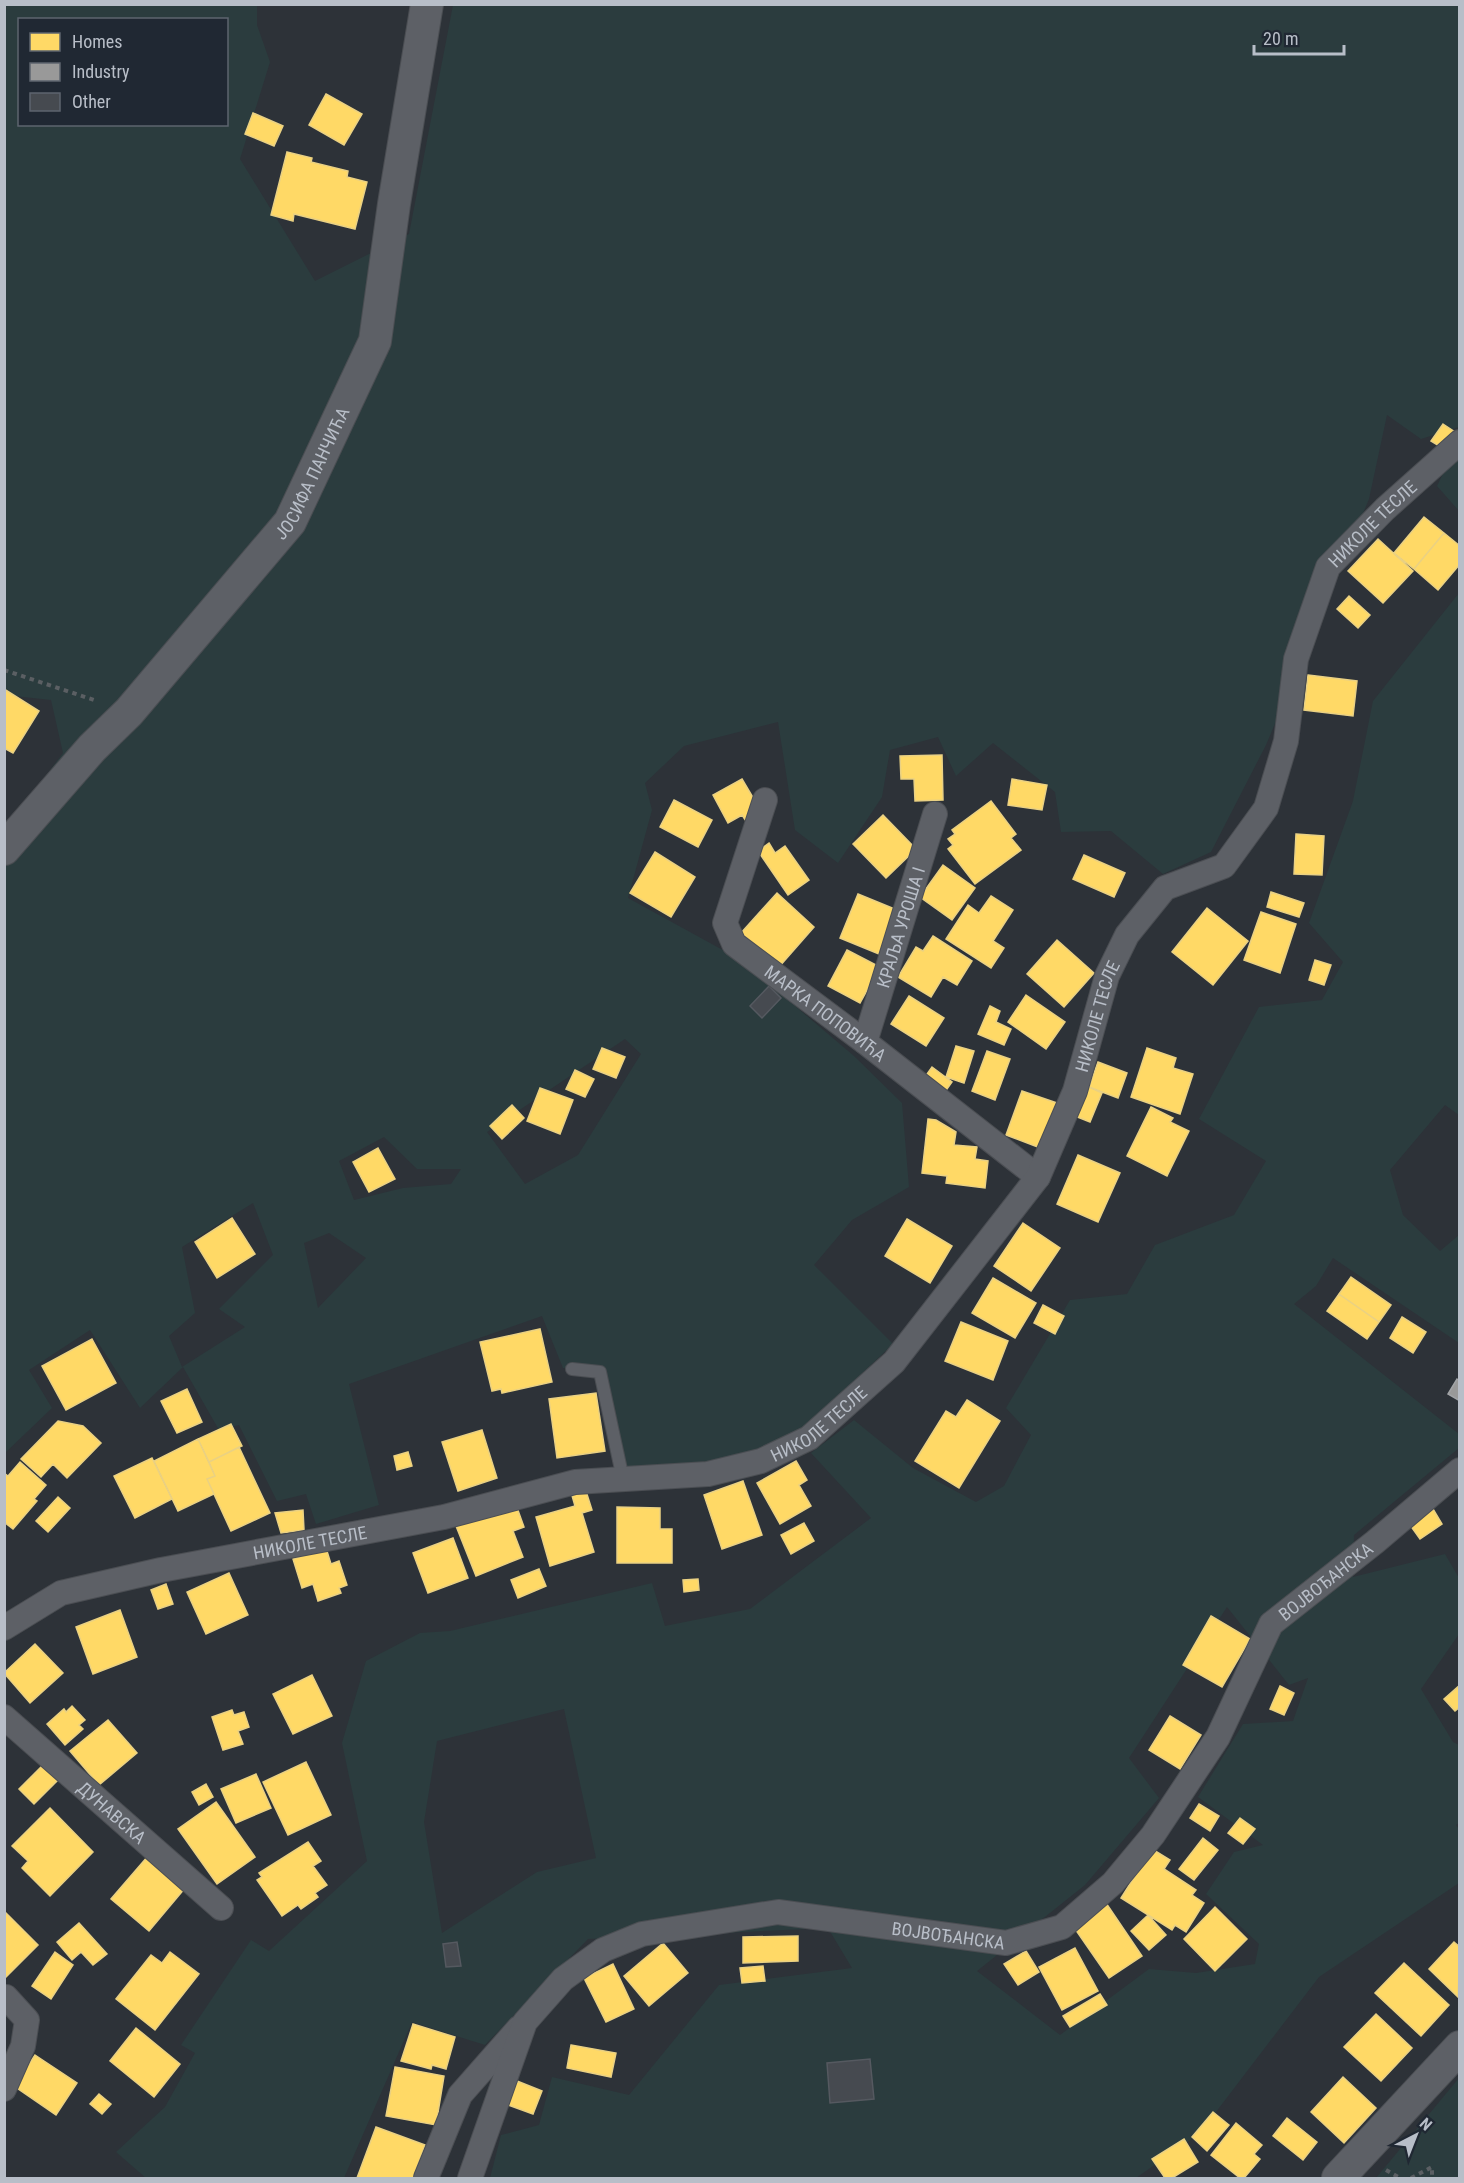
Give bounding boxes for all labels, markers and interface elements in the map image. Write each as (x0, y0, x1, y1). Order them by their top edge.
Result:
legend (18, 18, 228, 126)
scale bar (1254, 18, 1344, 56)
text: 20 m (1263, 28, 1298, 49)
text: Homes (72, 31, 122, 52)
text: Industry (72, 61, 130, 82)
text: Other (72, 91, 111, 112)
street label: ЈОСИФА ПАНЧИЋА (270, 403, 353, 543)
street label: НИКОЛЕ ТЕСЛЕ (1324, 476, 1420, 571)
street label: КРАЉА УРОША I (872, 864, 929, 990)
street label: НИКОЛЕ ТЕСЛЕ (1070, 957, 1123, 1074)
street label: МАРКА ПОПОВИЋА (761, 960, 891, 1066)
street label: НИКОЛЕ ТЕСЛЕ (767, 1381, 871, 1465)
street label: НИКОЛЕ ТЕСЛЕ (251, 1521, 368, 1563)
street label: ВОЈВОЂАНСКА (1274, 1537, 1377, 1625)
street label: ДУНАВСКА (74, 1777, 151, 1848)
street label: ВОЈВОЂАНСКА (891, 1917, 1007, 1953)
north arrow (1386, 2105, 1446, 2165)
text: N (1416, 2114, 1436, 2135)

